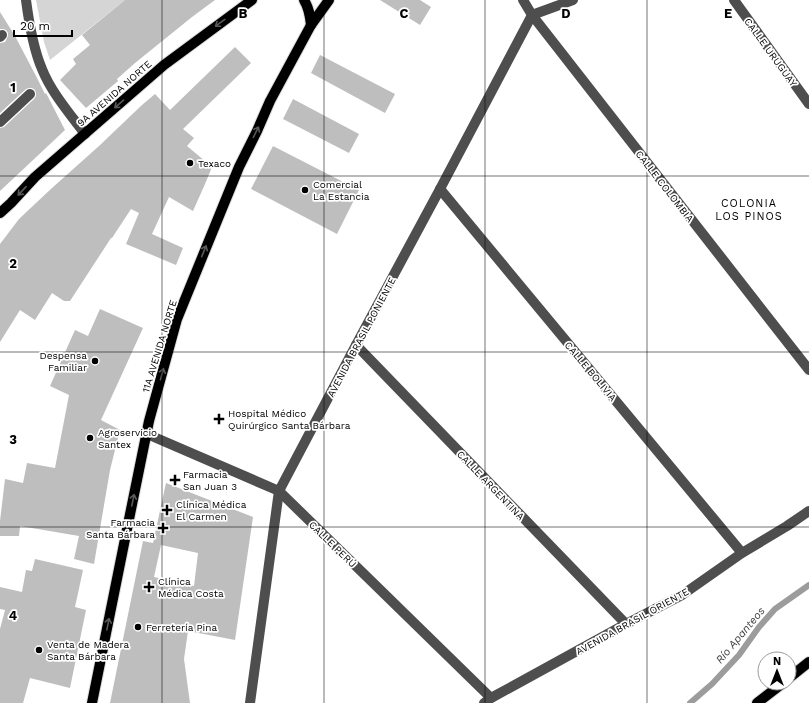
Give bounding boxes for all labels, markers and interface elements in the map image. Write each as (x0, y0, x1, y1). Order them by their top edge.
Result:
text: B (239, 6, 248, 21)
text: C (400, 6, 409, 21)
text: D (561, 6, 571, 21)
text: E (724, 6, 732, 21)
scale bar (14, 12, 72, 38)
street label: CALLE URUGUAY (742, 16, 799, 89)
text: 20 m (20, 19, 50, 33)
one-way arrow (215, 19, 226, 27)
street label: 9A AVENIDA NORTE (75, 58, 154, 129)
text: 1 (10, 80, 16, 95)
one-way arrow (114, 99, 124, 109)
one-way arrow (253, 126, 260, 138)
street label: CALLE COLOMBIA (633, 148, 696, 224)
marker: Texaco (185, 158, 195, 168)
place label: Texaco (198, 158, 231, 169)
place label: Comercial La Estancia (313, 179, 370, 202)
marker: Comercial La Estancia (300, 185, 310, 195)
one-way arrow (18, 186, 27, 196)
district label: COLONIA LOS PINOS (715, 197, 783, 223)
one-way arrow (201, 246, 209, 258)
text: 2 (9, 256, 17, 271)
street label: AVENIDA BRASIL PONIENTE (325, 276, 398, 399)
street label: 11A AVENIDA NORTE (140, 298, 179, 394)
street label: CALLE BOLIVIA (563, 339, 619, 404)
place label: Despensa Familiar (40, 350, 87, 373)
marker: Despensa Familiar (90, 356, 100, 366)
one-way arrow (159, 368, 166, 381)
place label: Hospital Médico Quirúrgico Santa Bárbara (228, 408, 351, 431)
marker: Hospital Médico Quirúrgico Santa Bárbara (213, 413, 225, 425)
place label: Agroservicio Santex (98, 427, 157, 450)
text: 3 (9, 432, 17, 447)
marker: Agroservicio Santex (85, 433, 95, 443)
street label: CALLE ARGENTINA (455, 448, 527, 523)
place label: Farmacia San Juan 3 (183, 469, 237, 492)
marker: Farmacia San Juan 3 (170, 475, 180, 485)
one-way arrow (129, 494, 137, 507)
place label: Clínica Médica El Carmen (176, 499, 247, 522)
marker: Clínica Médica El Carmen (161, 504, 173, 516)
place label: Farmacia Santa Bárbara (86, 517, 155, 540)
street label: CALLE PERÚ (307, 519, 359, 570)
marker: Farmacia Santa Bárbara (158, 523, 168, 533)
place label: Clínica Médica Costa (158, 576, 224, 599)
marker: Clínica Médica Costa (143, 581, 155, 593)
street label: AVENIDA BRASIL ORIENTE (574, 586, 691, 657)
water label: Río Apanteos (713, 604, 768, 666)
text: 4 (9, 608, 18, 623)
one-way arrow (104, 617, 112, 630)
marker: Ferretería Pina (133, 622, 143, 632)
place label: Ferretería Pina (146, 622, 217, 633)
place label: Venta de Madera Santa Bárbara (47, 639, 130, 662)
marker: Venta de Madera Santa Bárbara (34, 645, 44, 655)
north arrow (757, 651, 797, 691)
text: N (773, 655, 781, 668)

